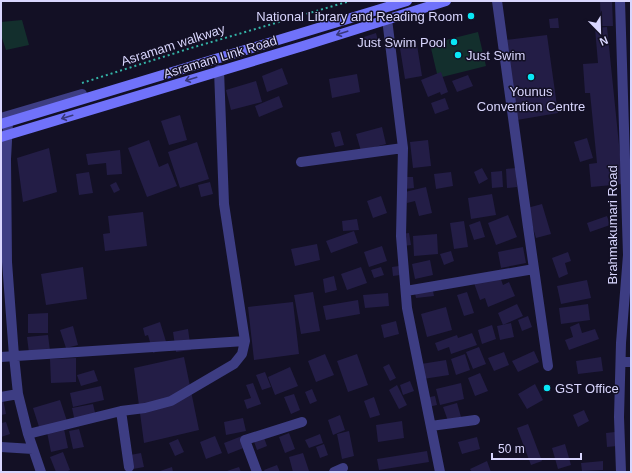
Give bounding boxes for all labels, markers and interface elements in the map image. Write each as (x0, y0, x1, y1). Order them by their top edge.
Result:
place label: National Library and Reading Room (256, 9, 463, 24)
marker: National Library and Reading Room (466, 11, 476, 21)
north arrow (580, 12, 620, 52)
street label: Asramam walkway (119, 21, 227, 69)
one-way arrow (336, 30, 349, 37)
street label: Asramam Link Road (161, 33, 279, 81)
text: N (598, 34, 610, 48)
place label: Just Swim Pool (357, 35, 446, 50)
marker: Just Swim Pool (449, 37, 459, 47)
place label: Just Swim (466, 48, 525, 63)
marker: Just Swim (453, 50, 463, 60)
marker: Younus Convention Centre (526, 72, 536, 82)
one-way arrow (185, 76, 198, 83)
place label: Younus Convention Centre (477, 84, 585, 114)
one-way arrow (60, 114, 73, 121)
street label: Brahmakumari Road (605, 165, 620, 285)
place label: GST Office (555, 381, 619, 396)
marker: GST Office (542, 383, 552, 393)
scale bar (492, 435, 581, 461)
text: 50 m (498, 442, 525, 456)

